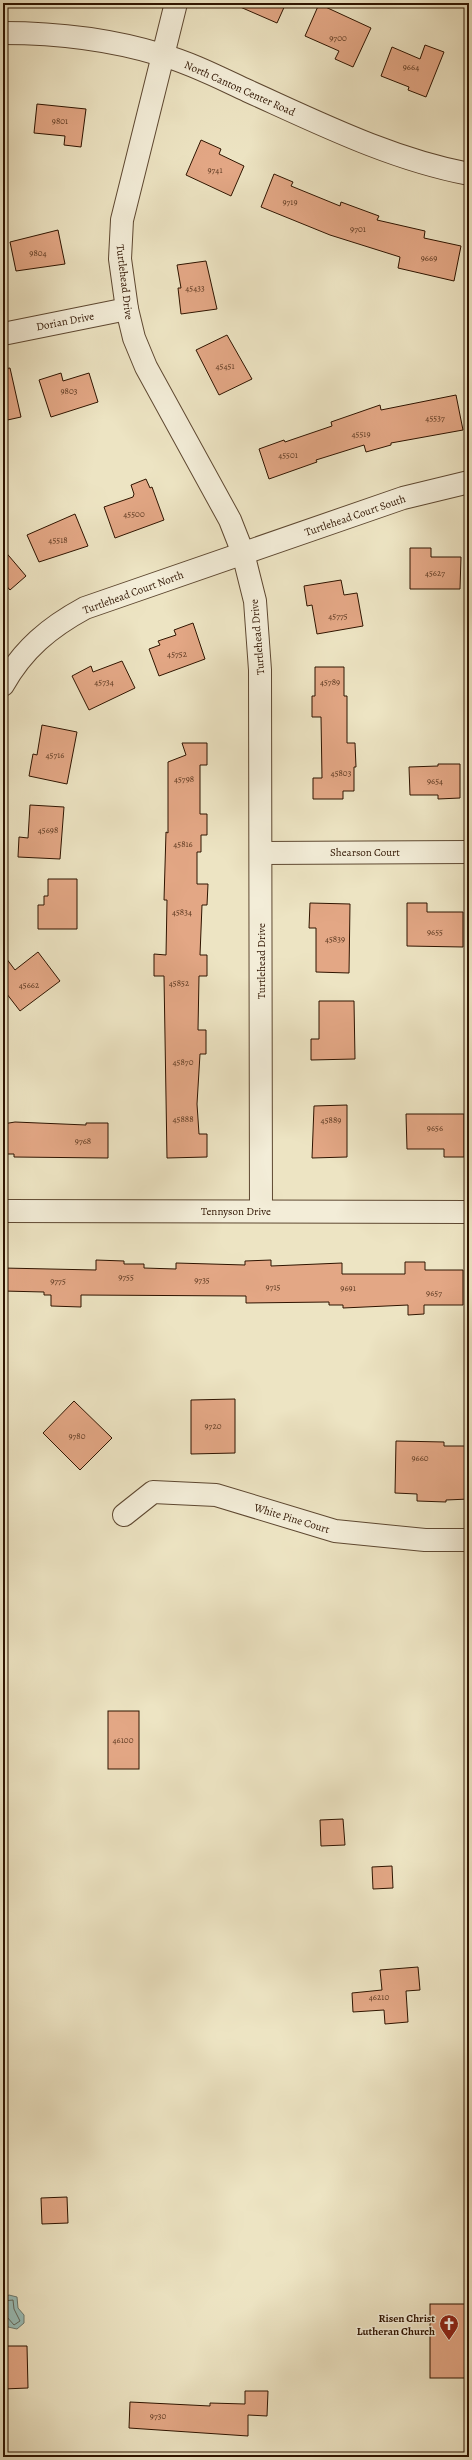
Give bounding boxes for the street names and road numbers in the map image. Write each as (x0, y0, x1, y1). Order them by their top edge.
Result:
street label: North Canton Center Road (182, 57, 298, 120)
street label: Turtlehead Drive (112, 244, 137, 321)
street label: Dorian Drive (35, 309, 95, 334)
street label: Turtlehead Court South (303, 491, 408, 540)
street label: Turtlehead Court North (81, 567, 186, 618)
street label: Turtlehead Drive (247, 598, 268, 675)
street label: Shearson Court (330, 845, 400, 860)
street label: Turtlehead Drive (254, 923, 269, 999)
street label: Tennyson Drive (201, 1204, 271, 1219)
street label: White Pine Court (251, 1500, 332, 1537)

